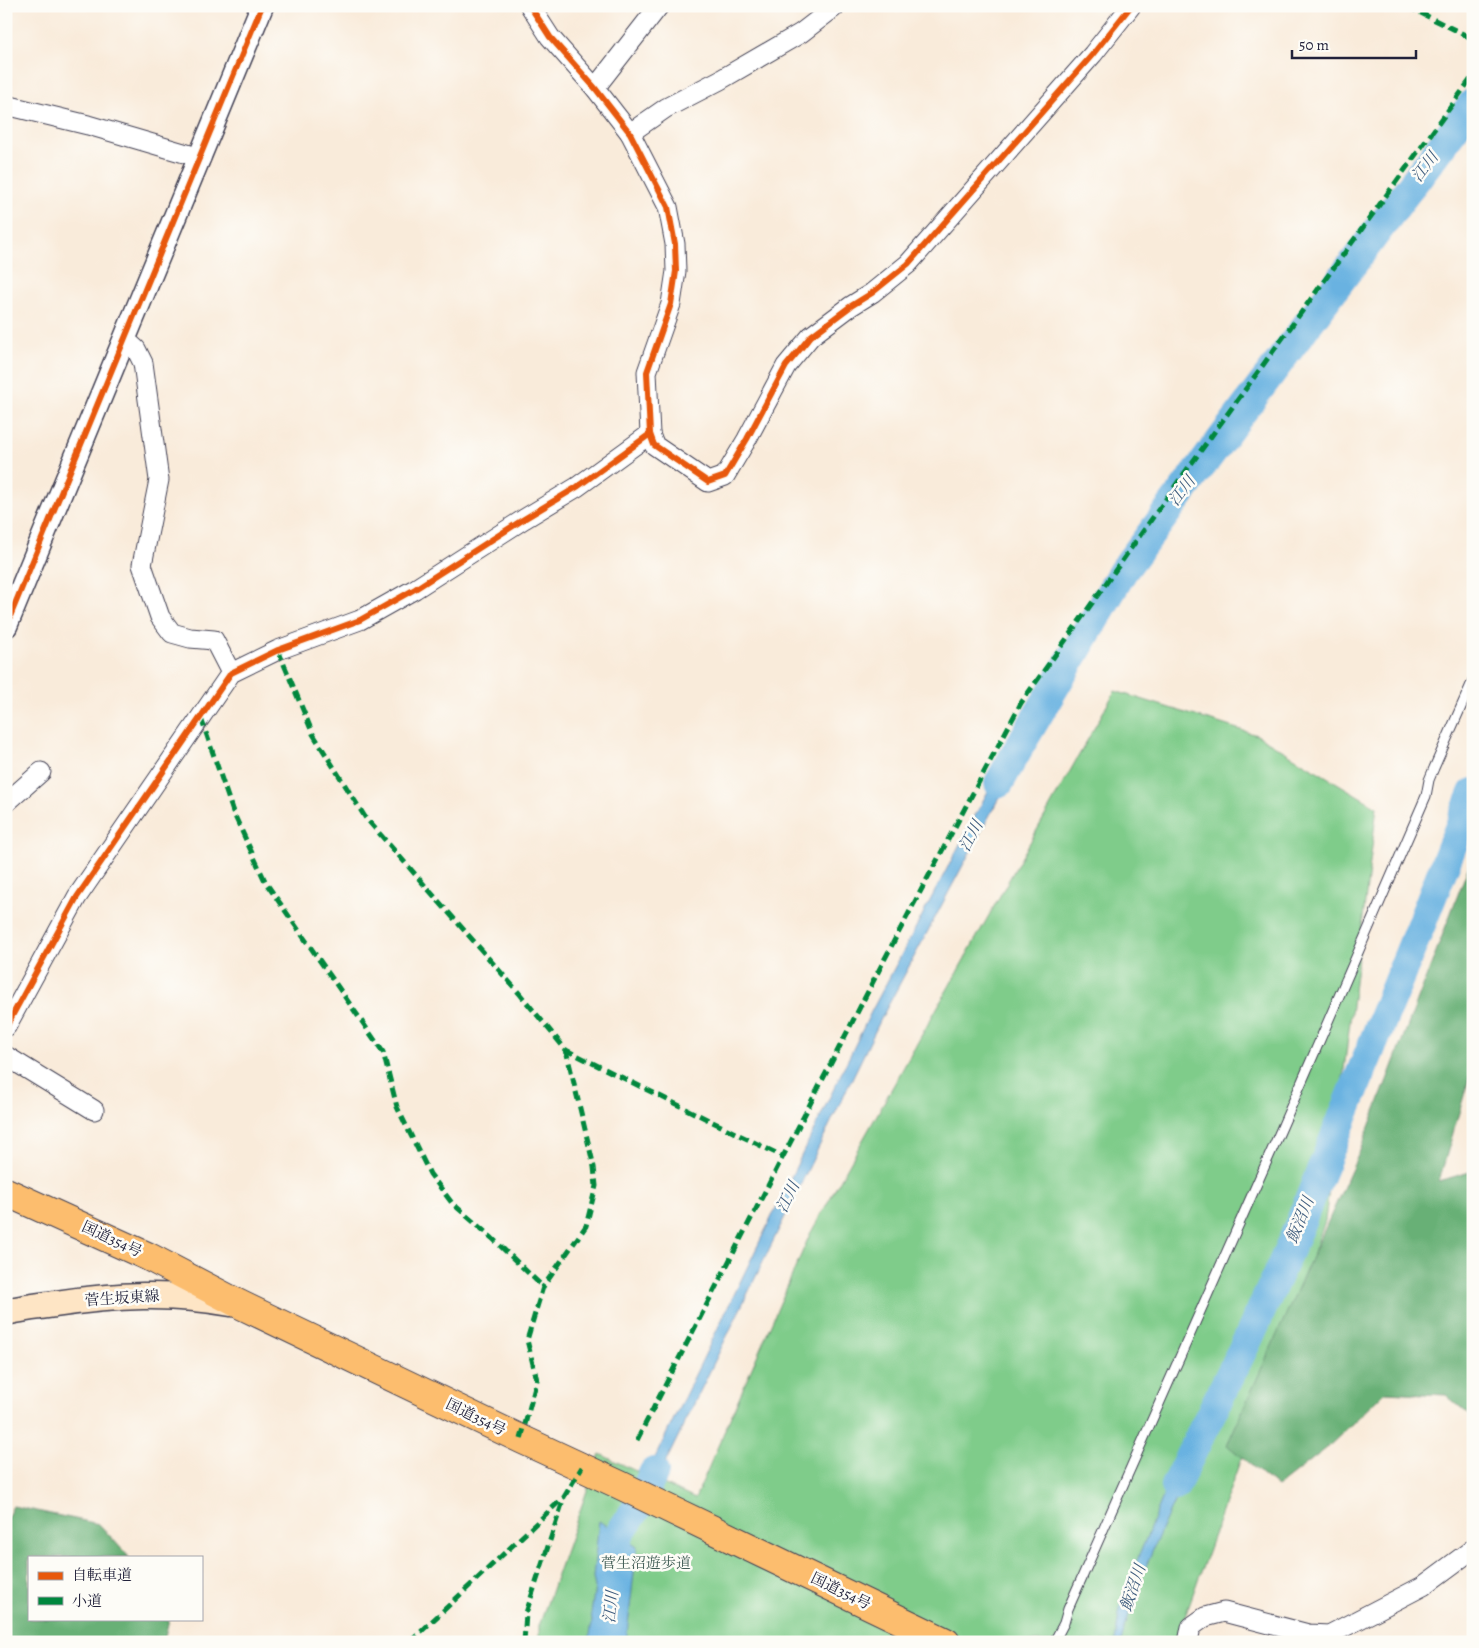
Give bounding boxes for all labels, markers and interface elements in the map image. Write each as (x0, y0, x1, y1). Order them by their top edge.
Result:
scale bar (1292, 28, 1415, 60)
text: 50 m (1299, 35, 1329, 55)
water label: 江川 (1407, 146, 1445, 186)
water label: 江川 (1164, 470, 1202, 510)
water label: 江川 (954, 815, 989, 855)
water label: 江川 (771, 1176, 806, 1216)
water label: 飯沼川 (1281, 1192, 1320, 1246)
street label: 国道354号 (79, 1216, 145, 1262)
street label: 菅生坂東線 (84, 1285, 160, 1311)
street label: 国道354号 (443, 1394, 509, 1440)
park label: 菅生沼遊歩道 (601, 1553, 691, 1573)
legend (28, 1556, 202, 1620)
water label: 飯沼川 (1115, 1560, 1152, 1614)
text: 自転車道 (72, 1565, 132, 1585)
street label: 国道354号 (808, 1568, 874, 1614)
water label: 江川 (598, 1588, 624, 1624)
text: 小道 (72, 1591, 102, 1611)

